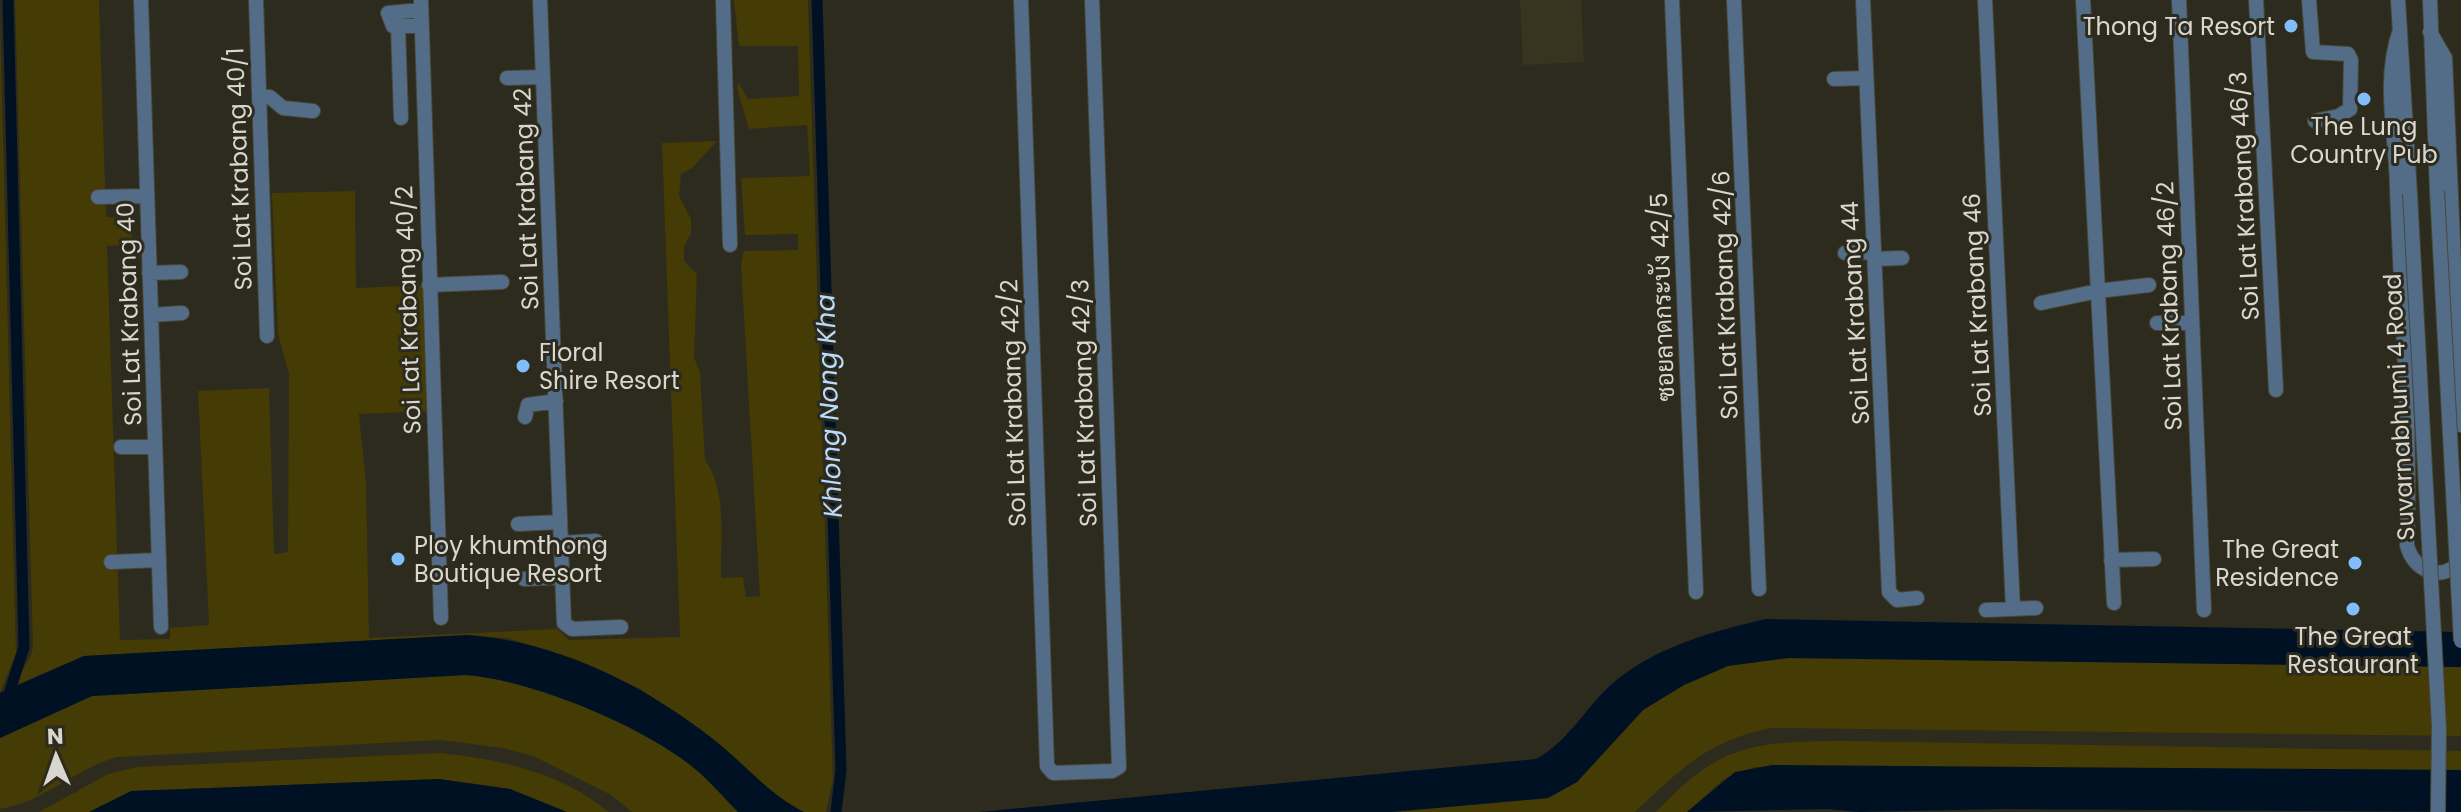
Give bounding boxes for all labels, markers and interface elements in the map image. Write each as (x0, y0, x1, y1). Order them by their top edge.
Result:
place label: Thong Ta Resort (2083, 10, 2275, 43)
marker: Thong Ta Resort (2282, 17, 2300, 35)
street label: Soi Lat Krabang 40/1 (218, 47, 260, 291)
street label: Soi Lat Krabang 46/3 (2221, 71, 2267, 321)
street label: Soi Lat Krabang 42 (506, 87, 546, 311)
marker: The Lung Country Pub (2355, 90, 2373, 108)
place label: The Lung Country Pub (2290, 110, 2438, 171)
street label: Soi Lat Krabang 42/6 (1704, 170, 1746, 420)
street label: Soi Lat Krabang 46/2 (2148, 181, 2190, 431)
street label: Soi Lat Krabang 40/2 (387, 185, 429, 435)
street label: ซอยลาดกระบัง 42/5 (1642, 192, 1682, 402)
street label: Soi Lat Krabang 46 (1955, 192, 1999, 418)
street label: Soi Lat Krabang 44 (1833, 200, 1877, 426)
street label: Soi Lat Krabang 40 (109, 202, 149, 426)
street label: Suvarnabhumi 4 Road (2376, 273, 2422, 541)
street label: Soi Lat Krabang 42/2 (992, 279, 1034, 527)
street label: Soi Lat Krabang 42/3 (1063, 279, 1105, 527)
water label: Khlong Nong Kha (807, 293, 851, 519)
place label: Floral Shire Resort (539, 336, 680, 397)
marker: Floral Shire Resort (514, 357, 532, 375)
place label: Ploy khumthong Boutique Resort (414, 529, 608, 590)
place label: The Great Residence (2215, 533, 2339, 594)
marker: Ploy khumthong Boutique Resort (389, 550, 407, 568)
marker: The Great Residence (2346, 554, 2364, 572)
marker: The Great Restaurant (2344, 600, 2362, 618)
place label: The Great Restaurant (2287, 620, 2419, 681)
north arrow (16, 716, 96, 796)
text: N (47, 721, 64, 752)

